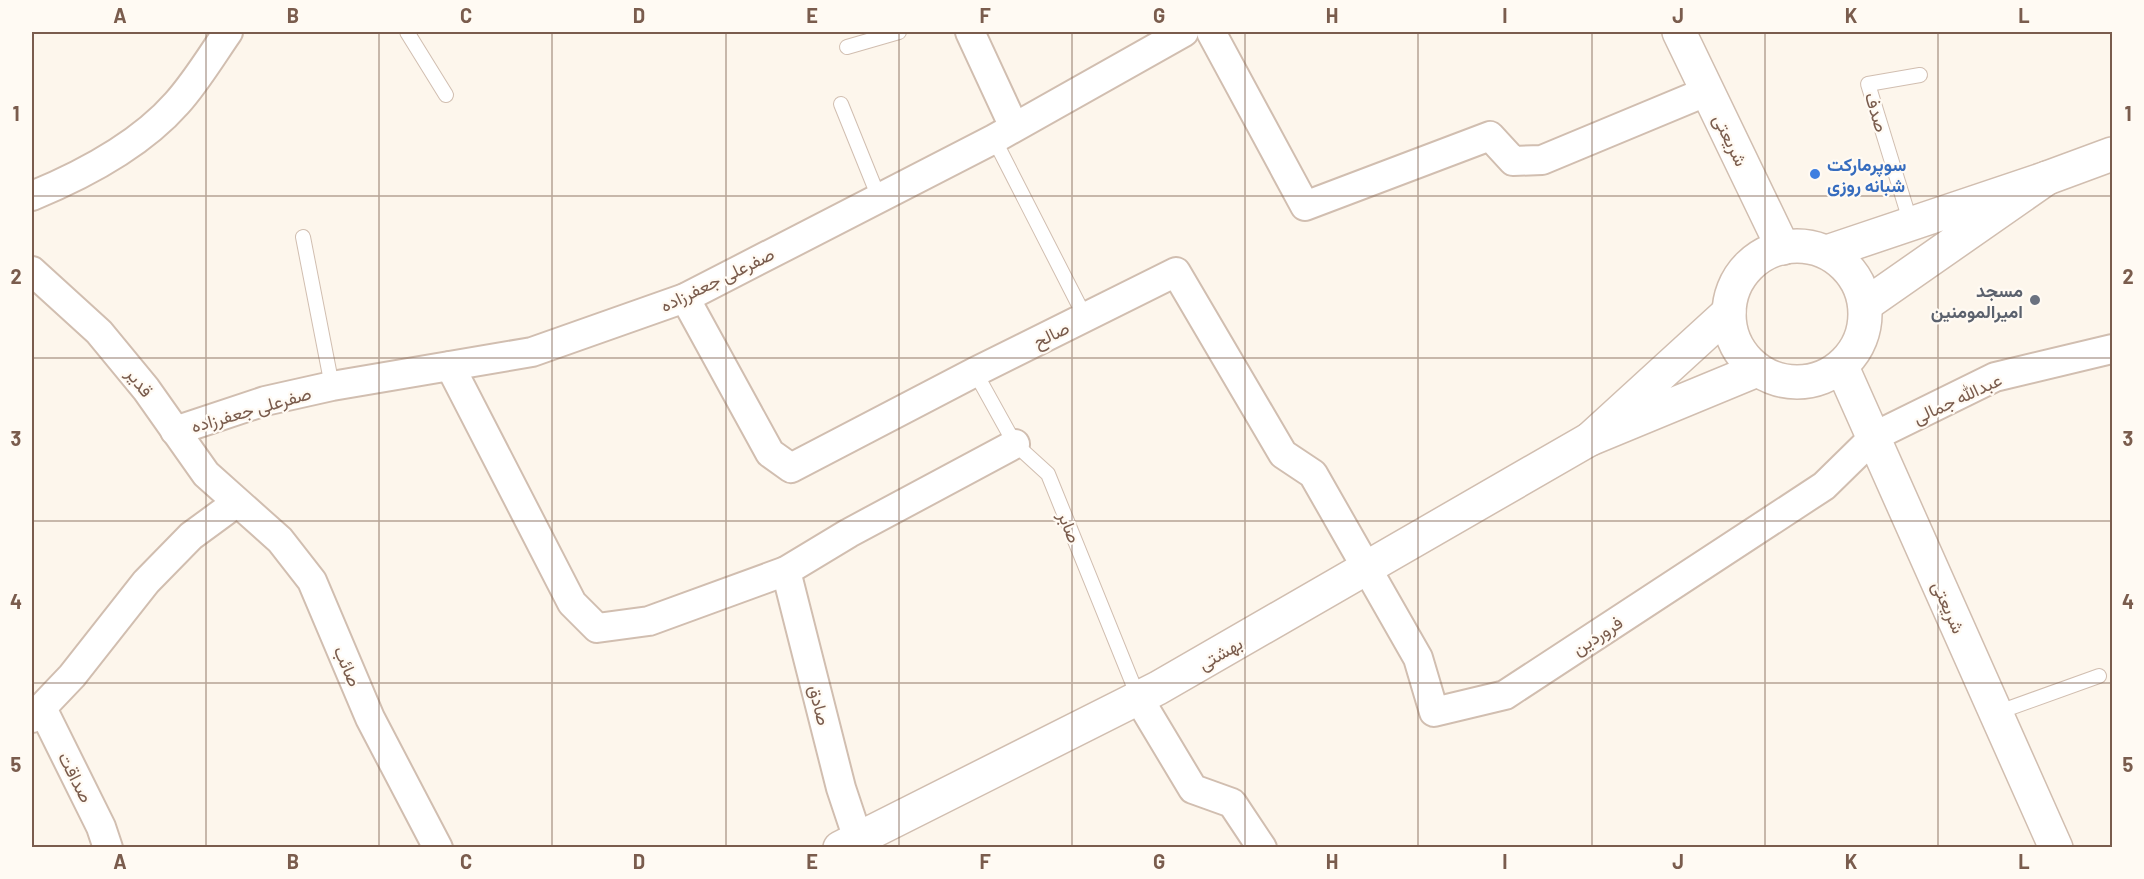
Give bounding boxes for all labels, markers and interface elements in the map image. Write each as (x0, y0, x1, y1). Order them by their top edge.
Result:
text: A (113, 3, 127, 27)
text: B (287, 3, 299, 27)
text: C (460, 3, 472, 27)
text: D (633, 3, 645, 27)
text: E (806, 3, 818, 27)
text: F (979, 3, 991, 27)
text: G (1153, 3, 1165, 27)
text: H (1326, 3, 1338, 27)
text: I (1502, 3, 1508, 27)
text: J (1672, 3, 1684, 27)
text: K (1845, 3, 1858, 27)
text: L (2018, 3, 2030, 27)
street label: صدف (1861, 90, 1893, 134)
text: 1 (12, 101, 20, 125)
text: 1 (2124, 101, 2132, 125)
street label: شریعتی (1708, 110, 1753, 170)
place label: سوپرمارکت شبانه روزی (1827, 153, 1906, 197)
marker: سوپرمارکت شبانه روزی (1808, 167, 1822, 181)
street label: صفرعلی جعفرزاده (656, 242, 778, 317)
text: 2 (10, 264, 22, 288)
text: 2 (2122, 264, 2134, 288)
place label: مسجد امیرالمومنین (1931, 279, 2023, 323)
marker: مسجد امیرالمومنین (2028, 293, 2042, 307)
street label: صالح (1029, 316, 1073, 354)
street label: قدیر (120, 362, 158, 402)
street label: عبدالله جمالی (1909, 368, 2005, 429)
street label: صفرعلی جعفرزاده (188, 381, 314, 438)
text: 3 (11, 426, 21, 450)
text: 3 (2123, 426, 2133, 450)
street label: صابر (1052, 507, 1086, 546)
street label: شریعتی (1927, 577, 1970, 637)
text: 4 (10, 589, 22, 613)
text: 4 (2122, 589, 2134, 613)
street label: فروردین (1568, 611, 1627, 660)
street label: بهشتی (1194, 632, 1247, 675)
street label: صائب (330, 642, 366, 690)
street label: صادق (804, 683, 836, 727)
street label: صداقت (54, 748, 98, 806)
text: 5 (11, 752, 22, 776)
text: 5 (2123, 752, 2134, 776)
text: A (113, 849, 127, 873)
text: B (287, 849, 299, 873)
text: C (460, 849, 472, 873)
text: D (633, 849, 645, 873)
text: E (806, 849, 818, 873)
text: F (979, 849, 991, 873)
text: G (1153, 849, 1165, 873)
text: H (1326, 849, 1338, 873)
text: I (1502, 849, 1508, 873)
text: J (1672, 849, 1684, 873)
text: K (1845, 849, 1858, 873)
text: L (2018, 849, 2030, 873)

